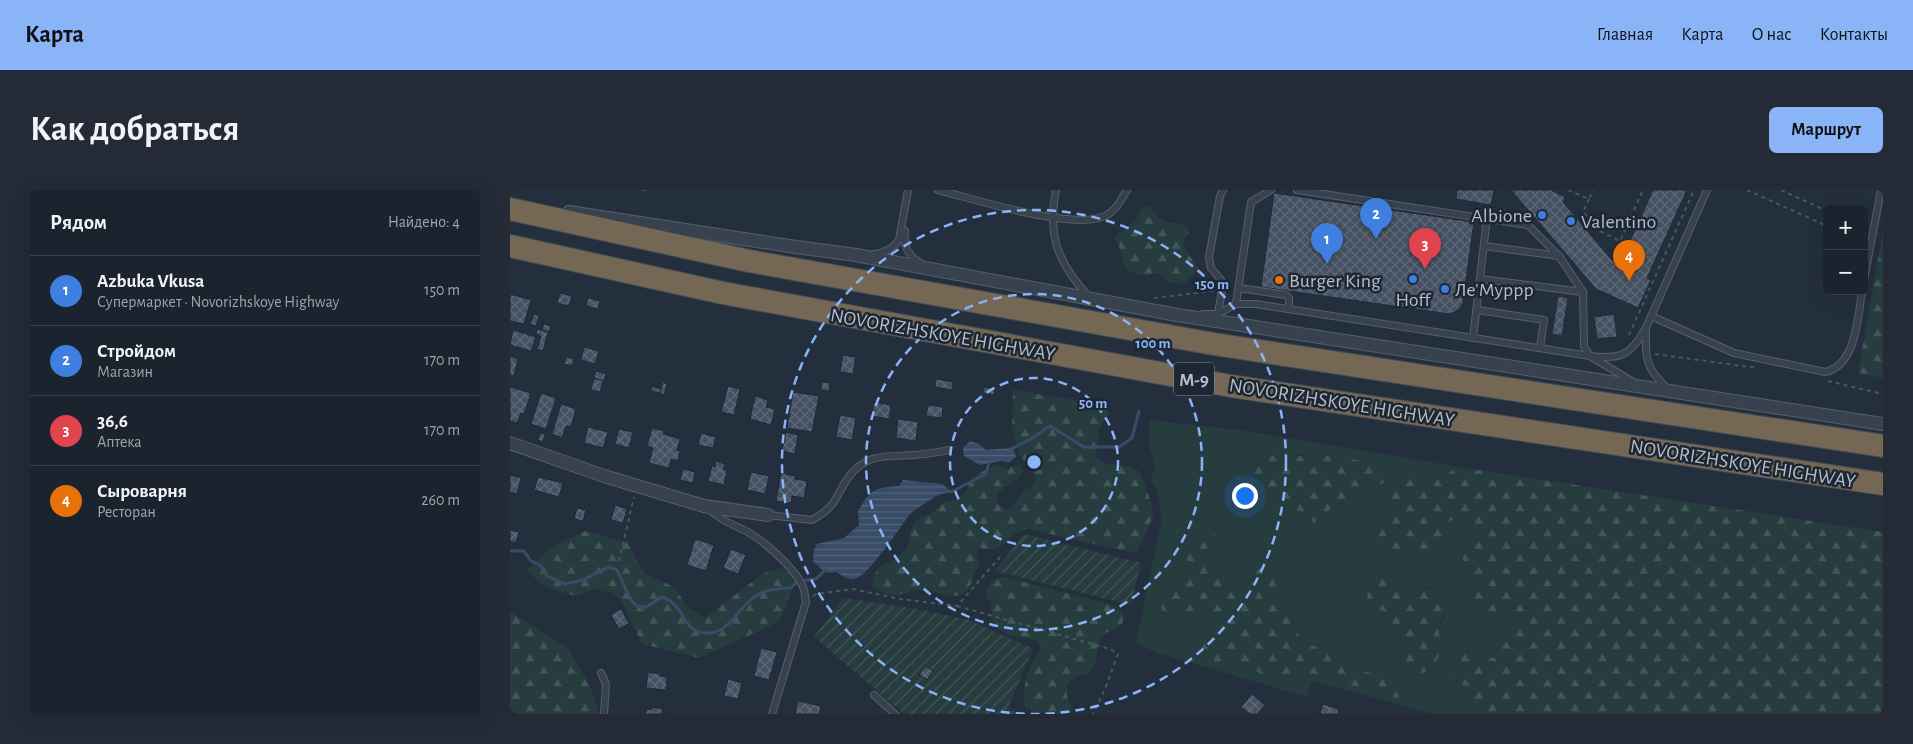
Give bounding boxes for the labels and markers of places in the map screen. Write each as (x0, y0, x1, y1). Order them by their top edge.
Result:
pin: 2 (1360, 198, 1392, 239)
place label: Albione (1471, 206, 1532, 226)
marker: Albione (1536, 209, 1548, 221)
place label: Valentino (1581, 212, 1656, 232)
marker: Valentino (1565, 215, 1577, 227)
pin: 1 (1311, 223, 1343, 264)
pin: 3 (1409, 228, 1441, 269)
pin: 4 (1613, 240, 1645, 281)
place label: Burger King (1289, 271, 1381, 291)
marker: Hoff (1407, 273, 1419, 285)
marker: Burger King (1273, 274, 1285, 286)
place label: Ле'Муррр (1455, 280, 1534, 300)
marker: Ле'Муррр (1439, 283, 1451, 295)
place label: Hoff (1396, 290, 1431, 310)
centre of rings (1025, 453, 1043, 471)

